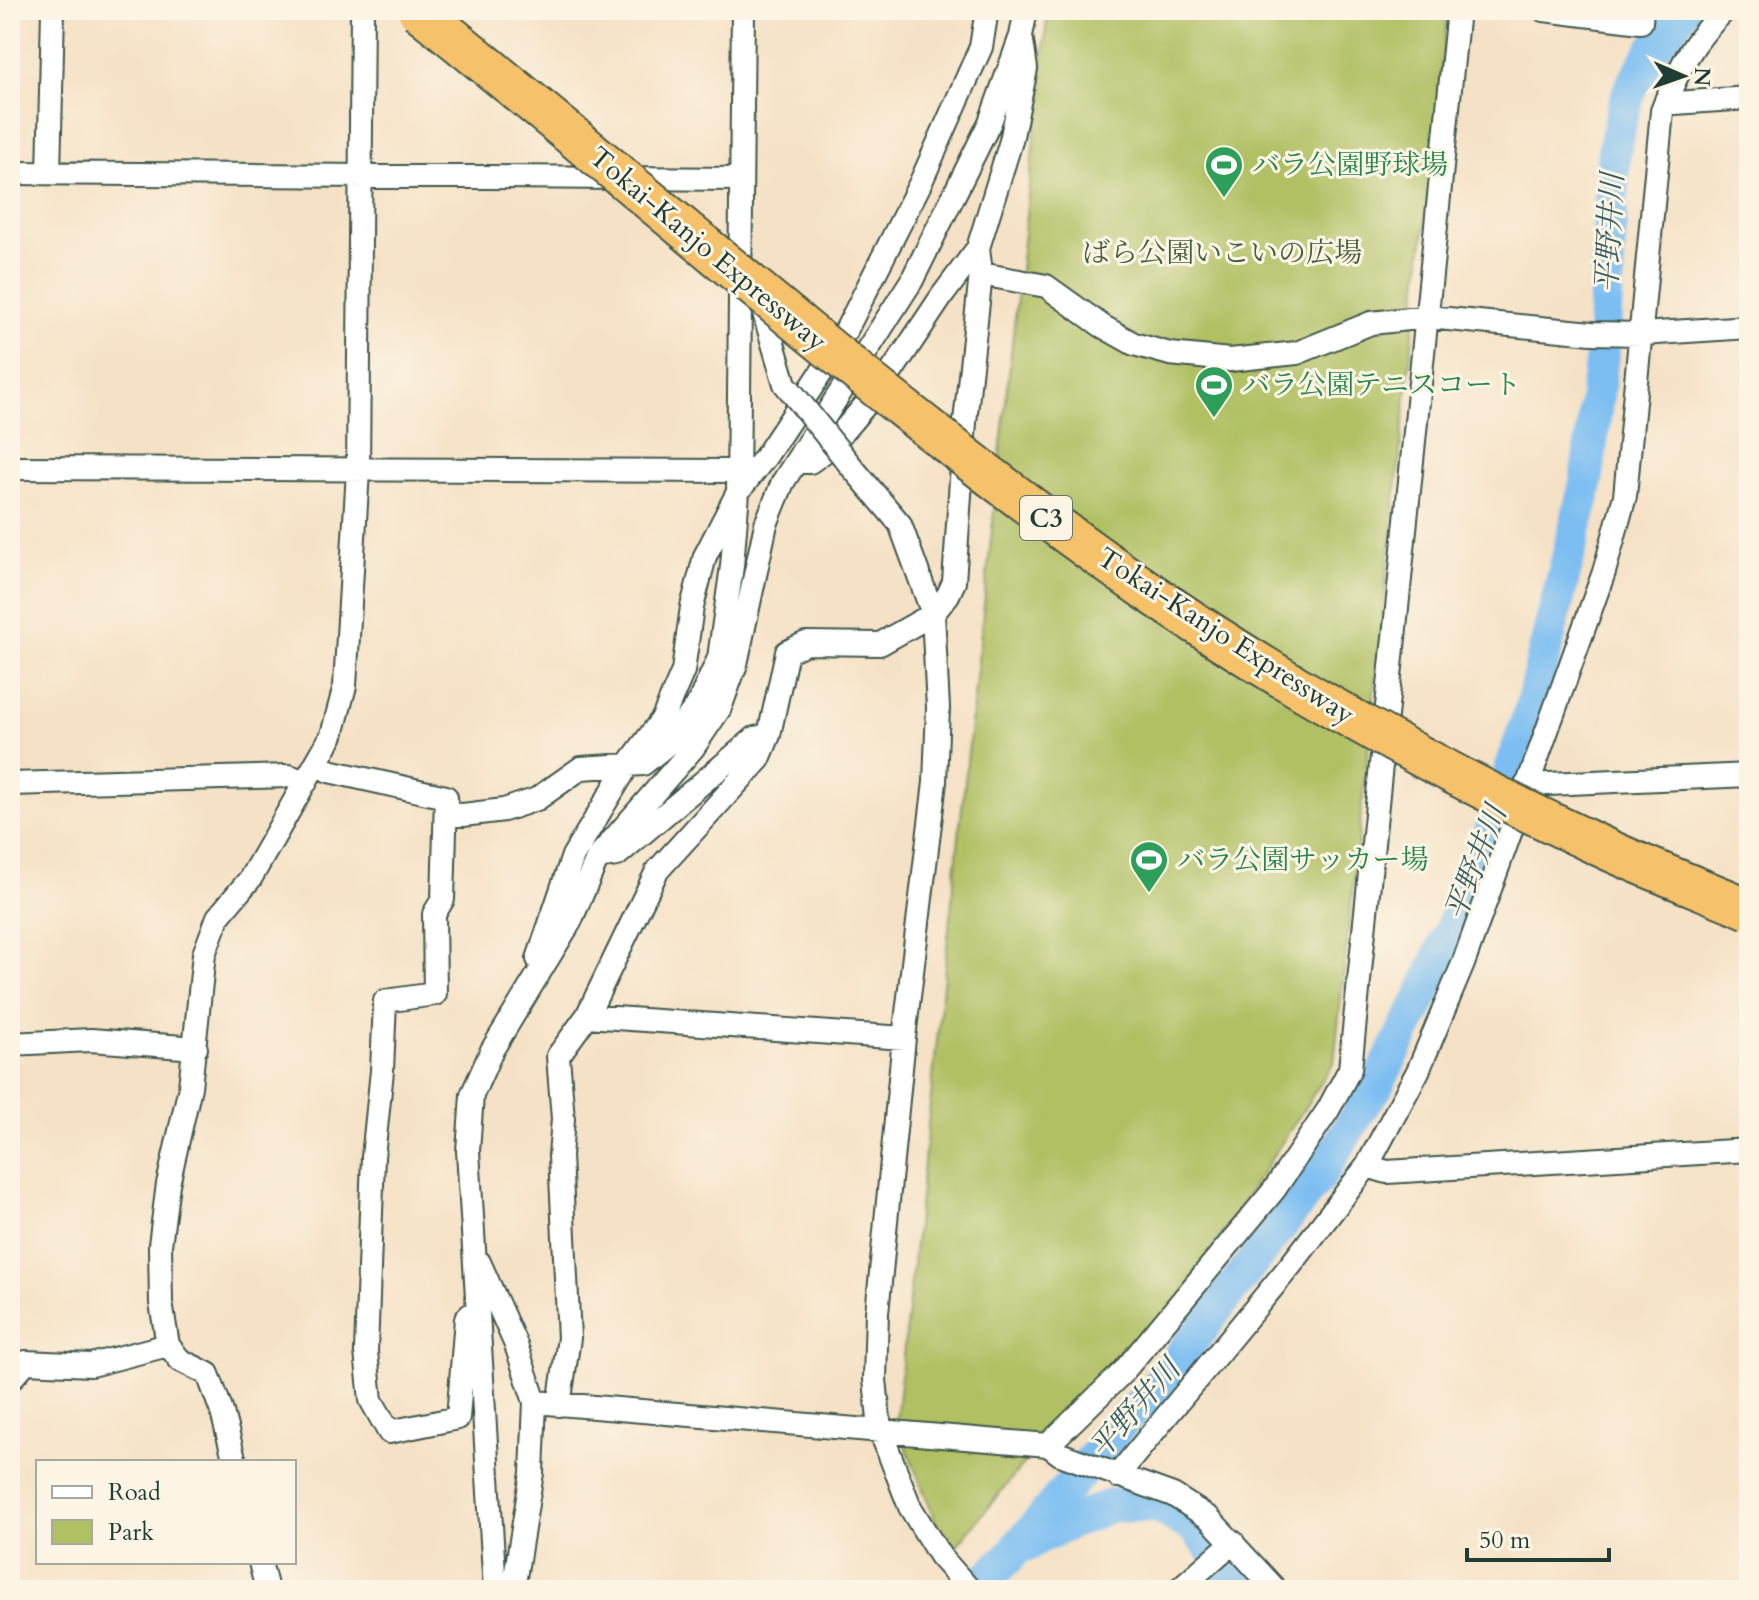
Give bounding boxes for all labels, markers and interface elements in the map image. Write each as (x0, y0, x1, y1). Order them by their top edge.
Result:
north arrow (1643, 36, 1723, 116)
text: N (1687, 67, 1717, 87)
street label: Tokai-Kanjo Expressway (581, 138, 835, 360)
sports icon: バラ公園野球場 (1203, 144, 1245, 199)
place label: バラ公園野球場 (1252, 146, 1448, 184)
water label: 平野井川 (1586, 169, 1634, 294)
park label: ばら公園いこいの広場 (1082, 234, 1362, 272)
sports icon: バラ公園テニスコート (1193, 364, 1235, 419)
place label: バラ公園テニスコート (1242, 366, 1521, 404)
road number: C3 (1020, 496, 1072, 540)
street label: Tokai-Kanjo Expressway (1090, 538, 1362, 734)
water label: 平野井川 (1435, 797, 1518, 926)
sports icon: バラ公園サッカー場 (1128, 839, 1170, 894)
place label: バラ公園サッカー場 (1177, 841, 1428, 879)
water label: 平野井川 (1080, 1348, 1192, 1468)
legend (36, 1460, 296, 1564)
text: Road (108, 1476, 161, 1509)
scale bar (1467, 1512, 1609, 1562)
text: Park (108, 1516, 154, 1549)
text: 50 m (1479, 1524, 1531, 1557)

